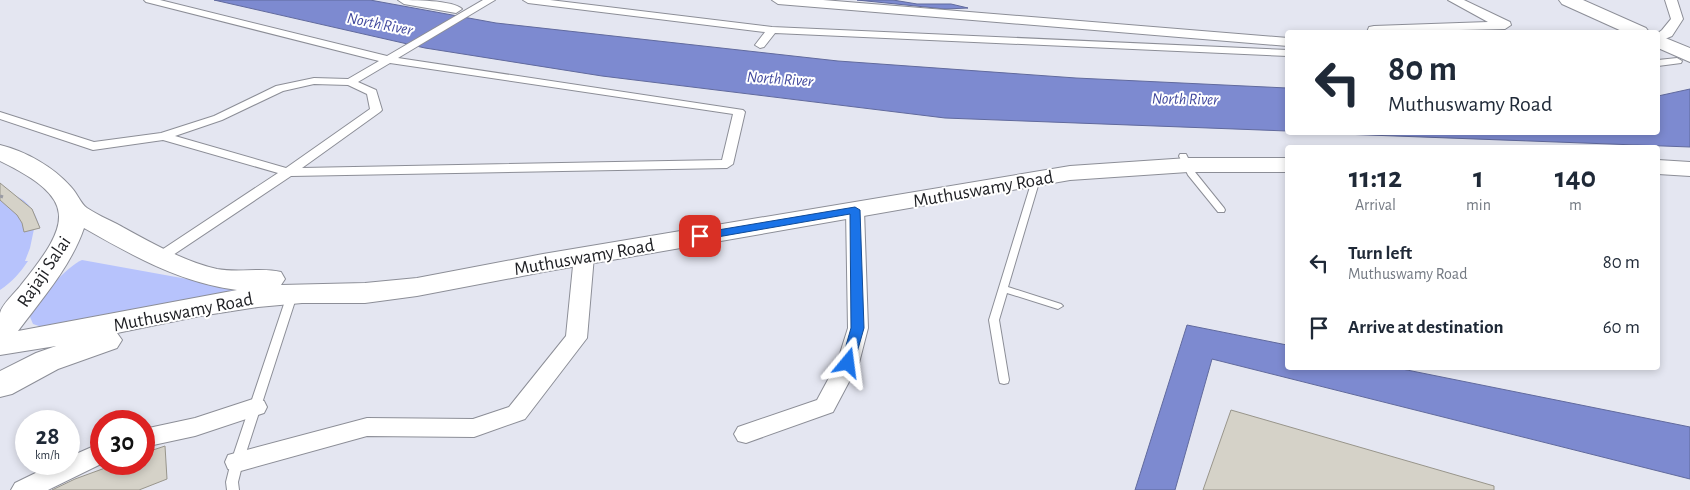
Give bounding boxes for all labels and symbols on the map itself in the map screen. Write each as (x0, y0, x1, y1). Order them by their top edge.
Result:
water label: North River (346, 10, 415, 38)
water label: North River (746, 69, 814, 89)
water label: North River (1152, 90, 1219, 108)
street label: Muthuswamy Road (912, 168, 1055, 211)
pin (679, 215, 721, 257)
street label: Rajaji Salai (14, 233, 75, 311)
street label: Muthuswamy Road (513, 236, 656, 279)
street label: Muthuswamy Road (112, 290, 255, 335)
position arrow (821, 336, 873, 388)
speed limit sign: 30 (90, 410, 155, 475)

